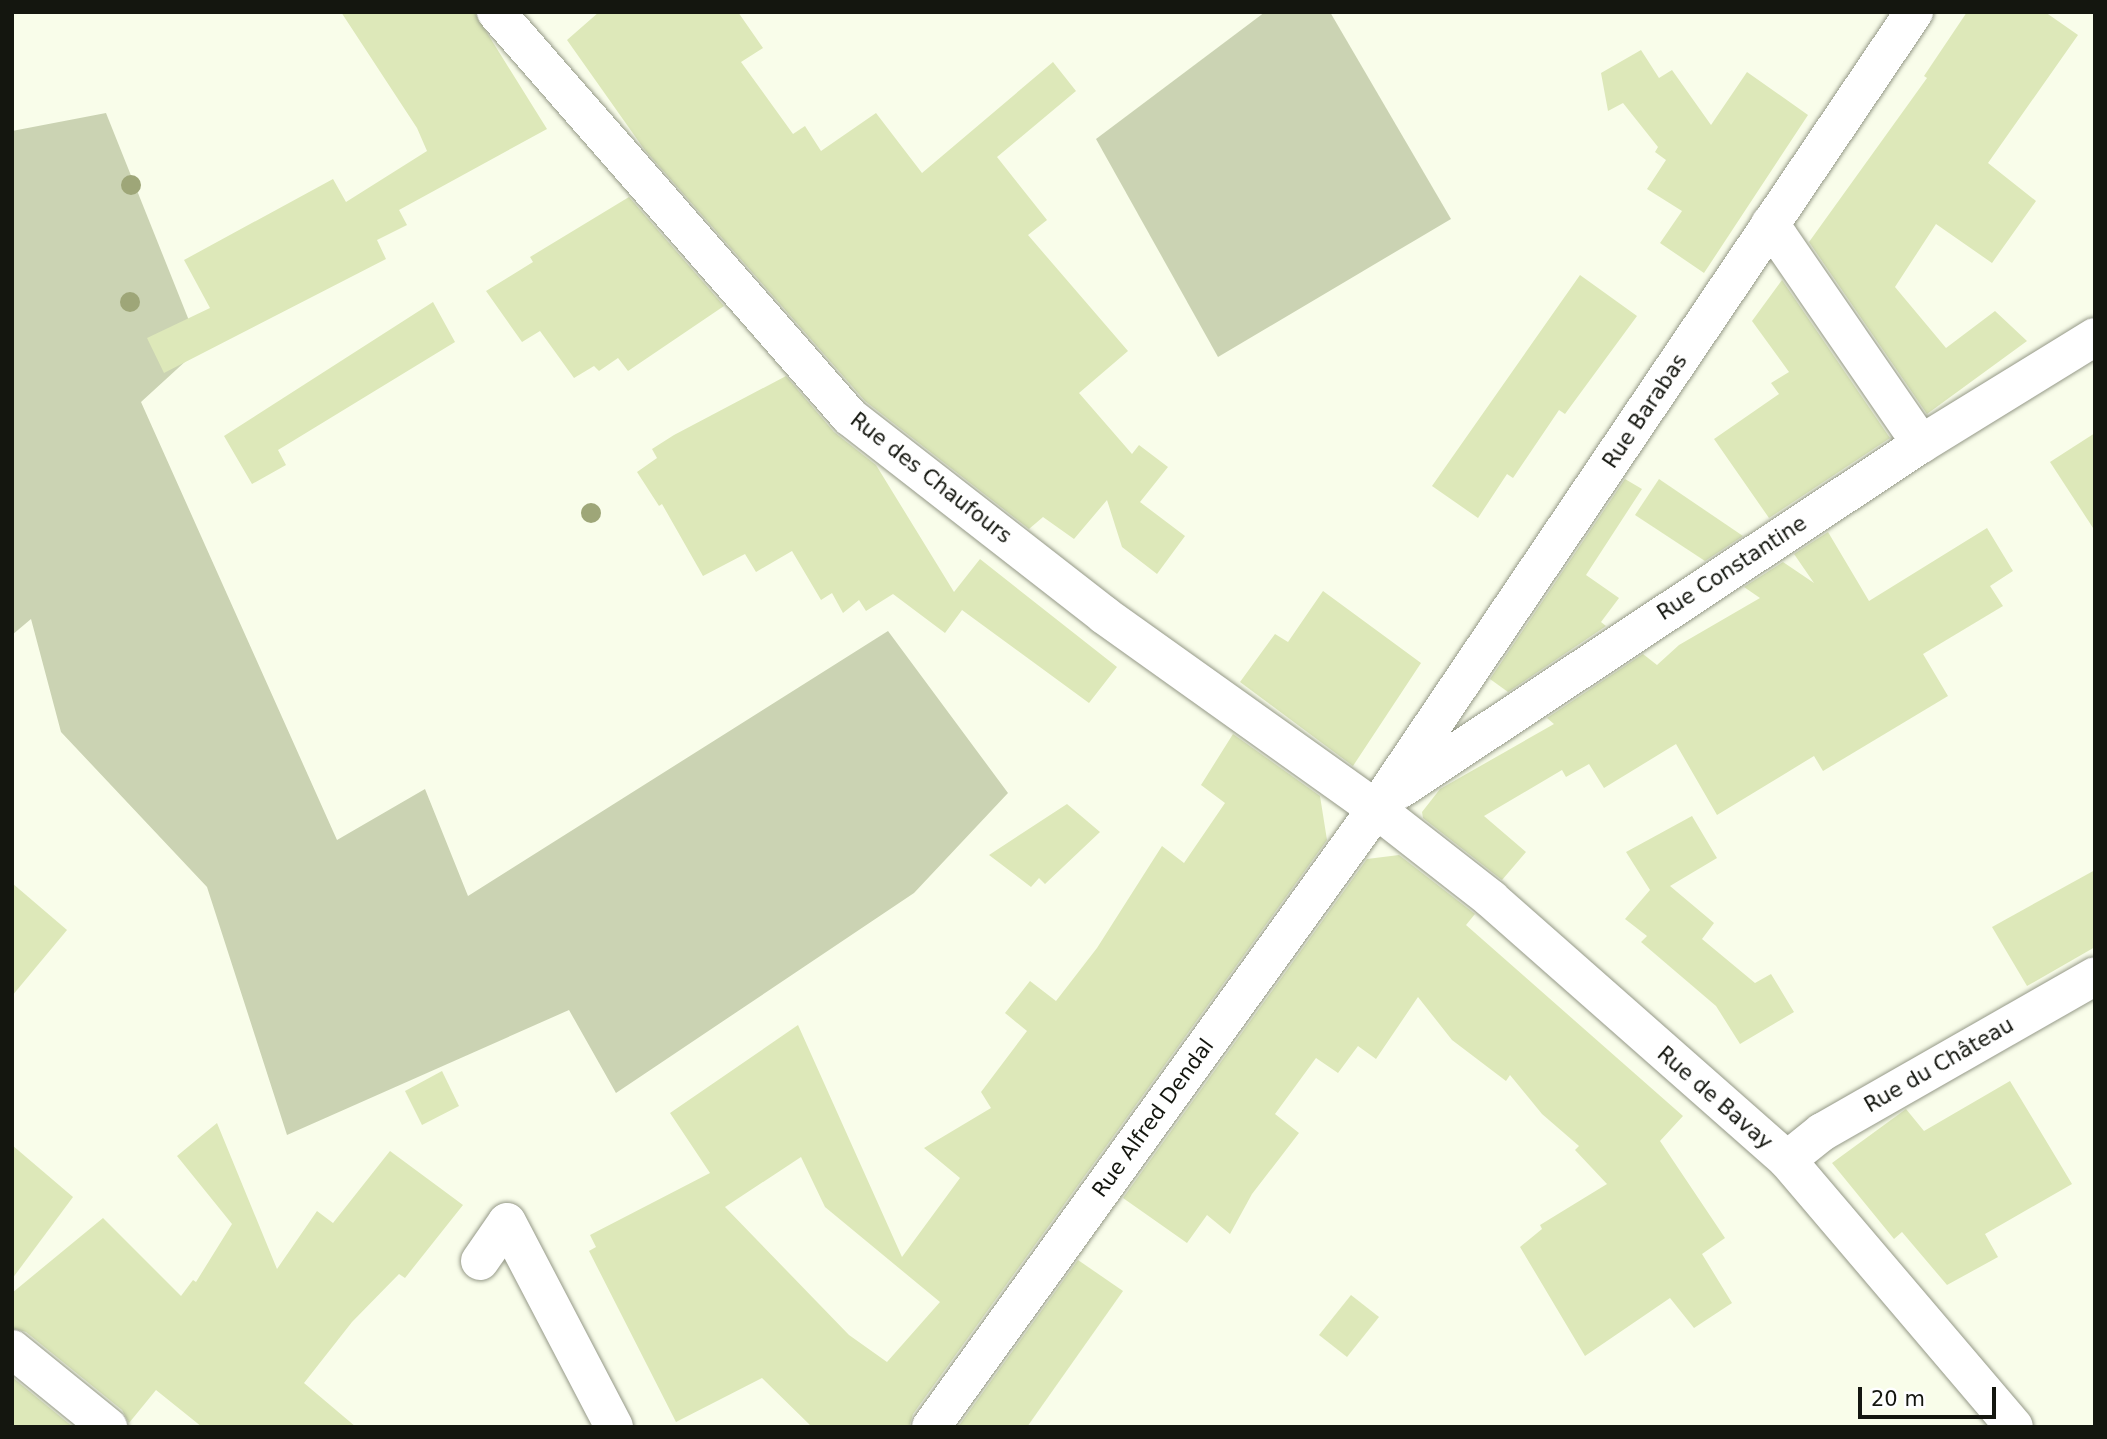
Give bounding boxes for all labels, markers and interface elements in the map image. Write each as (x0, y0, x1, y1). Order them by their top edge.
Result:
street label: Rue Barabas (1598, 349, 1692, 473)
street label: Rue des Chaufours (845, 407, 1017, 549)
street label: Rue Constantine (1653, 510, 1811, 626)
street label: Rue du Château (1860, 1012, 2018, 1118)
street label: Rue Alfred Dendal (1087, 1034, 1219, 1202)
street label: Rue de Bavay (1652, 1041, 1778, 1155)
scale bar (1862, 1372, 2000, 1416)
text: 20 m (1871, 1387, 1925, 1411)

